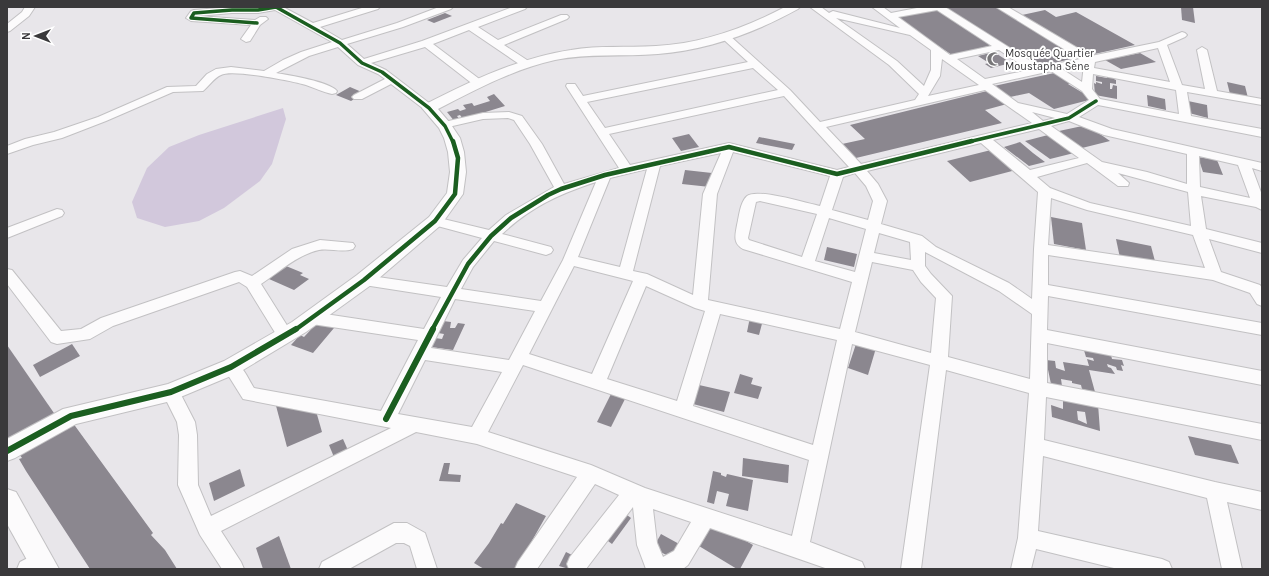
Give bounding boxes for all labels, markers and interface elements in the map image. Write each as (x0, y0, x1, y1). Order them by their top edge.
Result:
north arrow (16, 16, 56, 56)
text: N (20, 32, 33, 40)
place label: Mosquée Quartier Moustapha Sène (1005, 47, 1094, 73)
mosque icon: Mosquée Quartier Moustapha Sène (986, 51, 1002, 67)

